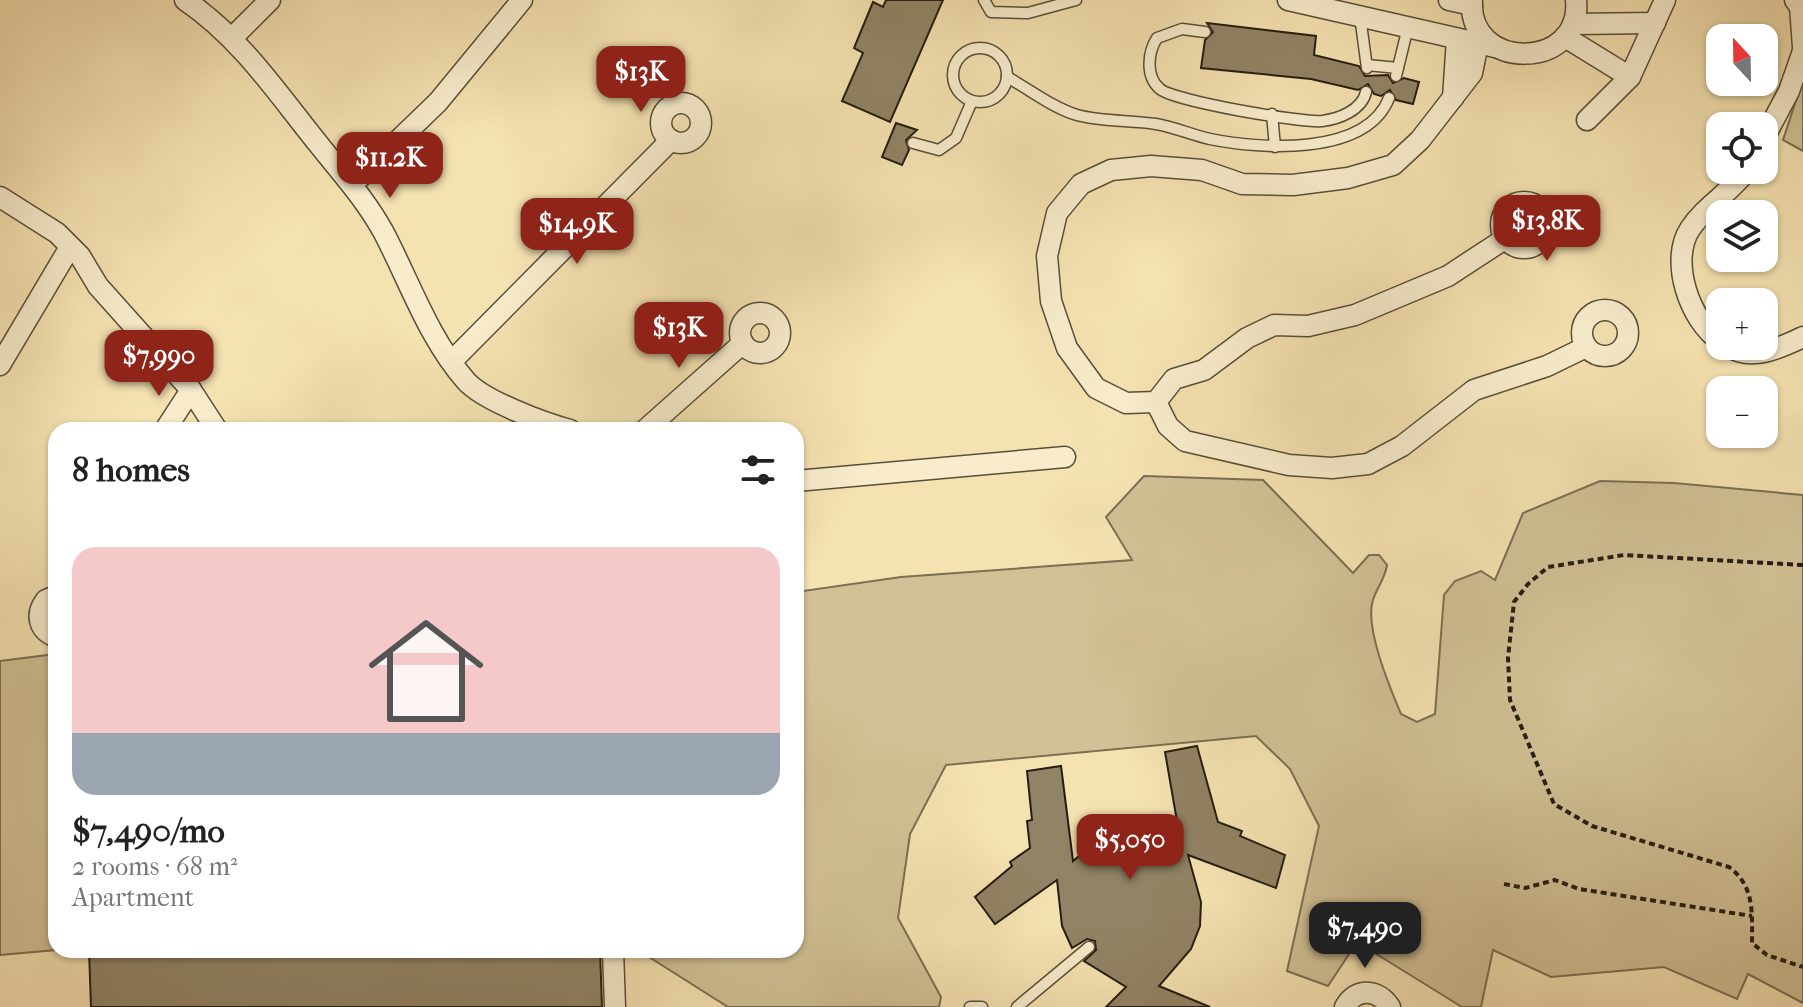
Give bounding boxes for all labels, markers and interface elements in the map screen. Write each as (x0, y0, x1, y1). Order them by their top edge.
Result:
north arrow (1706, 24, 1778, 96)
map controls (1706, 24, 1778, 448)
pin: $13K (594, 46, 688, 114)
text: $13K (614, 56, 668, 87)
button: locate (1706, 112, 1778, 184)
pin: $11.2K (325, 132, 455, 200)
text: $11.2K (355, 142, 425, 173)
pin: $13.8K (1482, 195, 1612, 263)
pin: $14.9K (512, 198, 642, 266)
button: layers (1706, 200, 1778, 272)
text: $13.8K (1511, 205, 1583, 236)
text: $14.9K (539, 208, 615, 239)
button: + (1706, 288, 1778, 360)
pin: $13K (632, 302, 726, 370)
text: $13K (652, 312, 706, 343)
pin: $7,990 (94, 330, 224, 398)
text: $7,990 (123, 340, 195, 371)
button: − (1706, 376, 1778, 448)
icon: filters (736, 448, 780, 492)
text: 8 homes (72, 450, 190, 490)
icon: home (354, 599, 498, 743)
text: $7,490/mo (72, 811, 225, 851)
pin: $5,050 (1065, 814, 1195, 882)
text: $5,050 (1095, 824, 1165, 855)
text: 2 rooms · 68 m² (72, 851, 237, 882)
text: Apartment (72, 882, 194, 913)
pin: $7,490 (1300, 902, 1430, 970)
text: $7,490 (1327, 912, 1403, 943)

